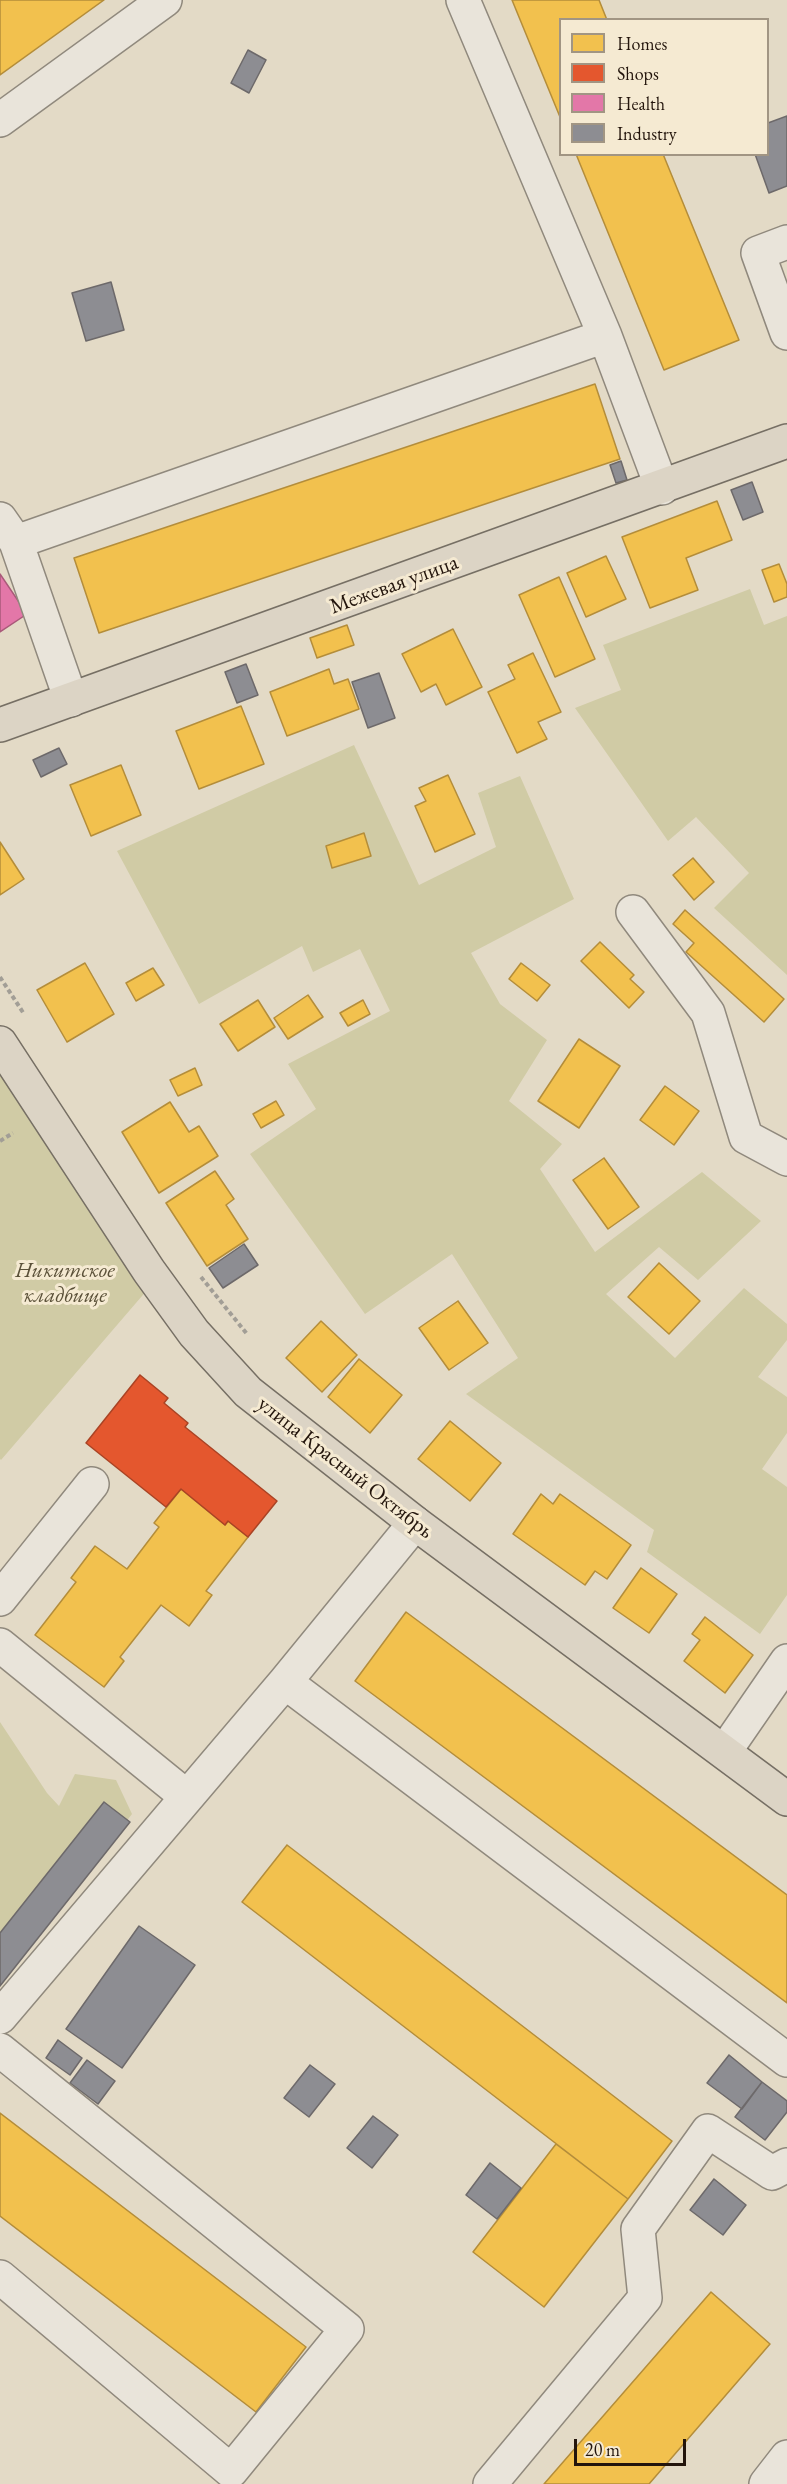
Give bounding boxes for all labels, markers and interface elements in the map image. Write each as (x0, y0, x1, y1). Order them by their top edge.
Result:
legend (559, 18, 769, 156)
text: Homes (617, 32, 667, 55)
text: Shops (617, 62, 659, 85)
text: Health (617, 92, 665, 115)
text: Industry (617, 122, 677, 145)
street label: Межевая улица (326, 550, 462, 620)
park label: Никитское кладбище (15, 1258, 115, 1310)
street label: улица Красный Октябрь (252, 1391, 438, 1545)
scale bar (577, 2427, 690, 2465)
text: 20 m (585, 2438, 620, 2461)

